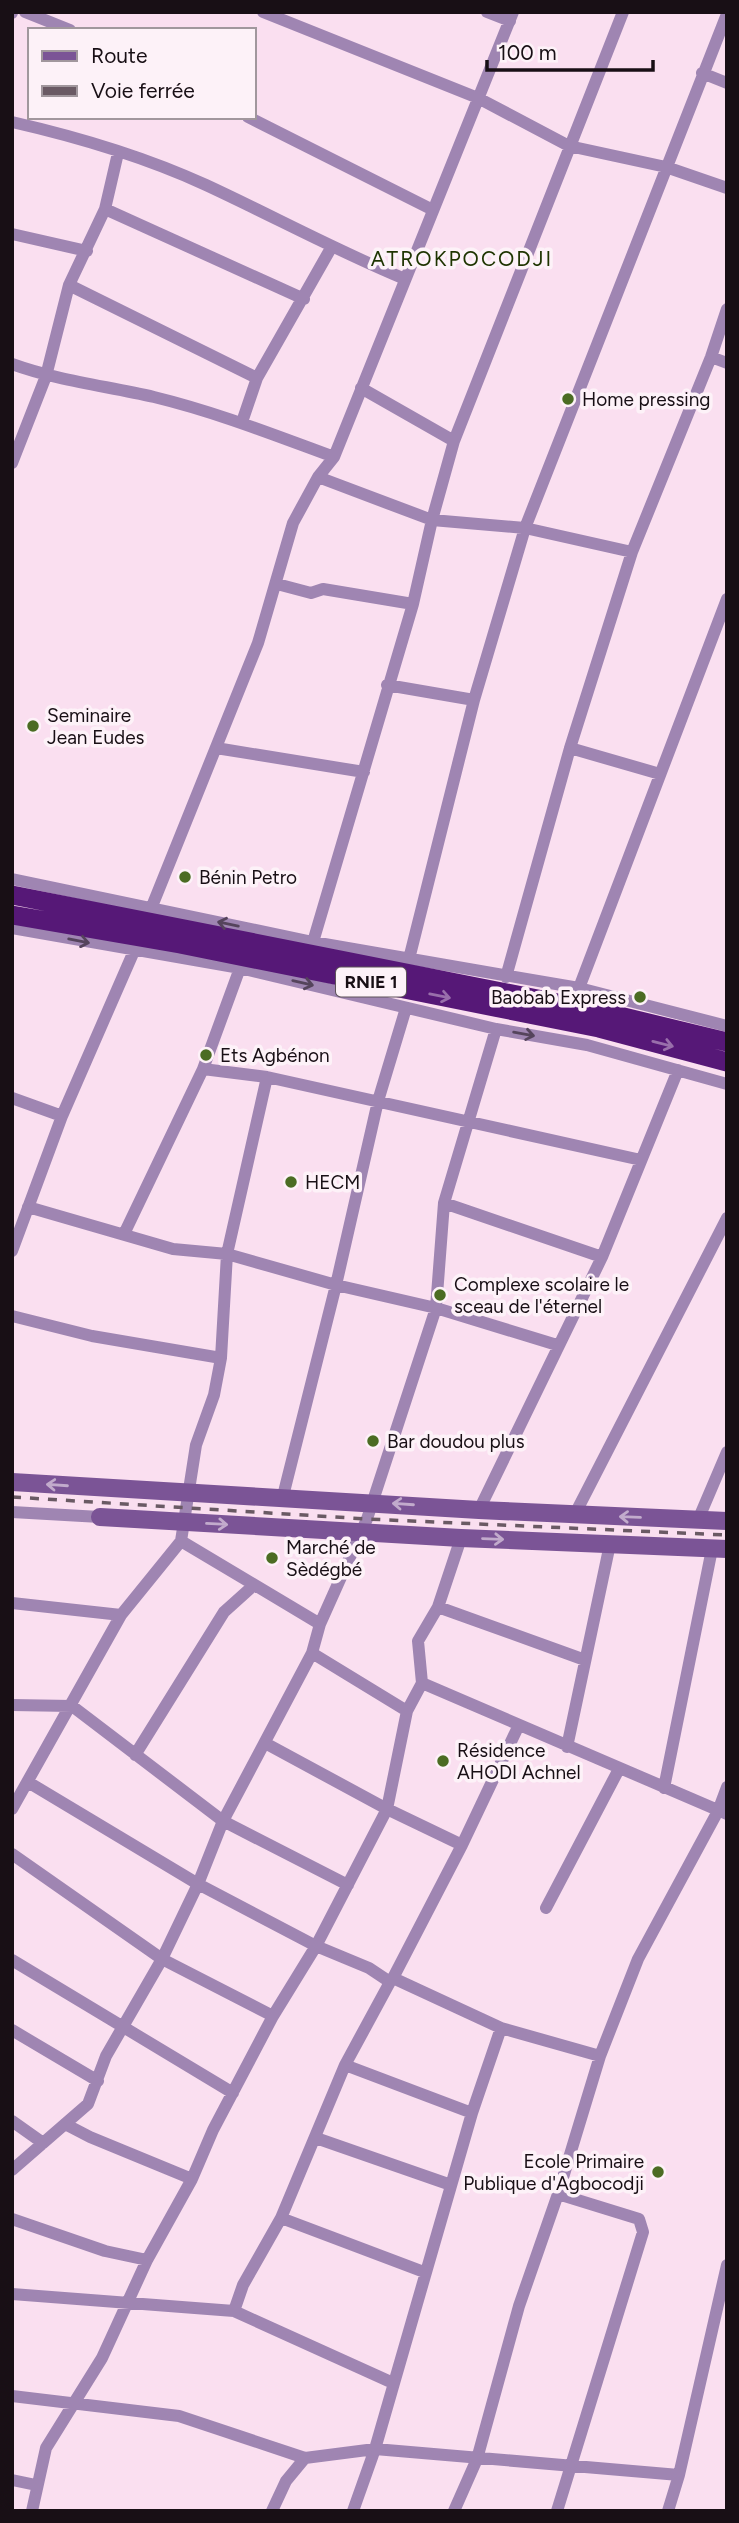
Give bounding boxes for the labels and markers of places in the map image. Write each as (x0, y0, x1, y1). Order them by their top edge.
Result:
place label: Home pressing (582, 388, 710, 411)
marker: Home pressing (560, 391, 576, 407)
place label: Seminaire Jean Eudes (47, 704, 145, 749)
marker: Seminaire Jean Eudes (25, 718, 41, 734)
place label: Bénin Petro (199, 866, 297, 889)
marker: Bénin Petro (177, 869, 193, 885)
place label: Baobab Express (491, 986, 626, 1009)
marker: Baobab Express (632, 989, 648, 1005)
place label: Ets Agbénon (220, 1044, 330, 1067)
marker: Ets Agbénon (198, 1047, 214, 1063)
place label: HECM (305, 1171, 360, 1194)
marker: HECM (283, 1174, 299, 1190)
place label: Complexe scolaire le sceau de l'éternel (454, 1273, 629, 1318)
marker: Complexe scolaire le sceau de l'éternel (432, 1287, 448, 1303)
place label: Bar doudou plus (387, 1430, 525, 1453)
marker: Bar doudou plus (365, 1433, 381, 1449)
place label: Marché de Sèdégbé (286, 1536, 376, 1581)
marker: Marché de Sèdégbé (264, 1550, 280, 1566)
place label: Résidence AHODI Achnel (457, 1739, 581, 1784)
marker: Résidence AHODI Achnel (435, 1753, 451, 1769)
place label: Ecole Primaire Publique d'Agbocodji (463, 2150, 644, 2195)
marker: Ecole Primaire Publique d'Agbocodji (650, 2164, 666, 2180)

